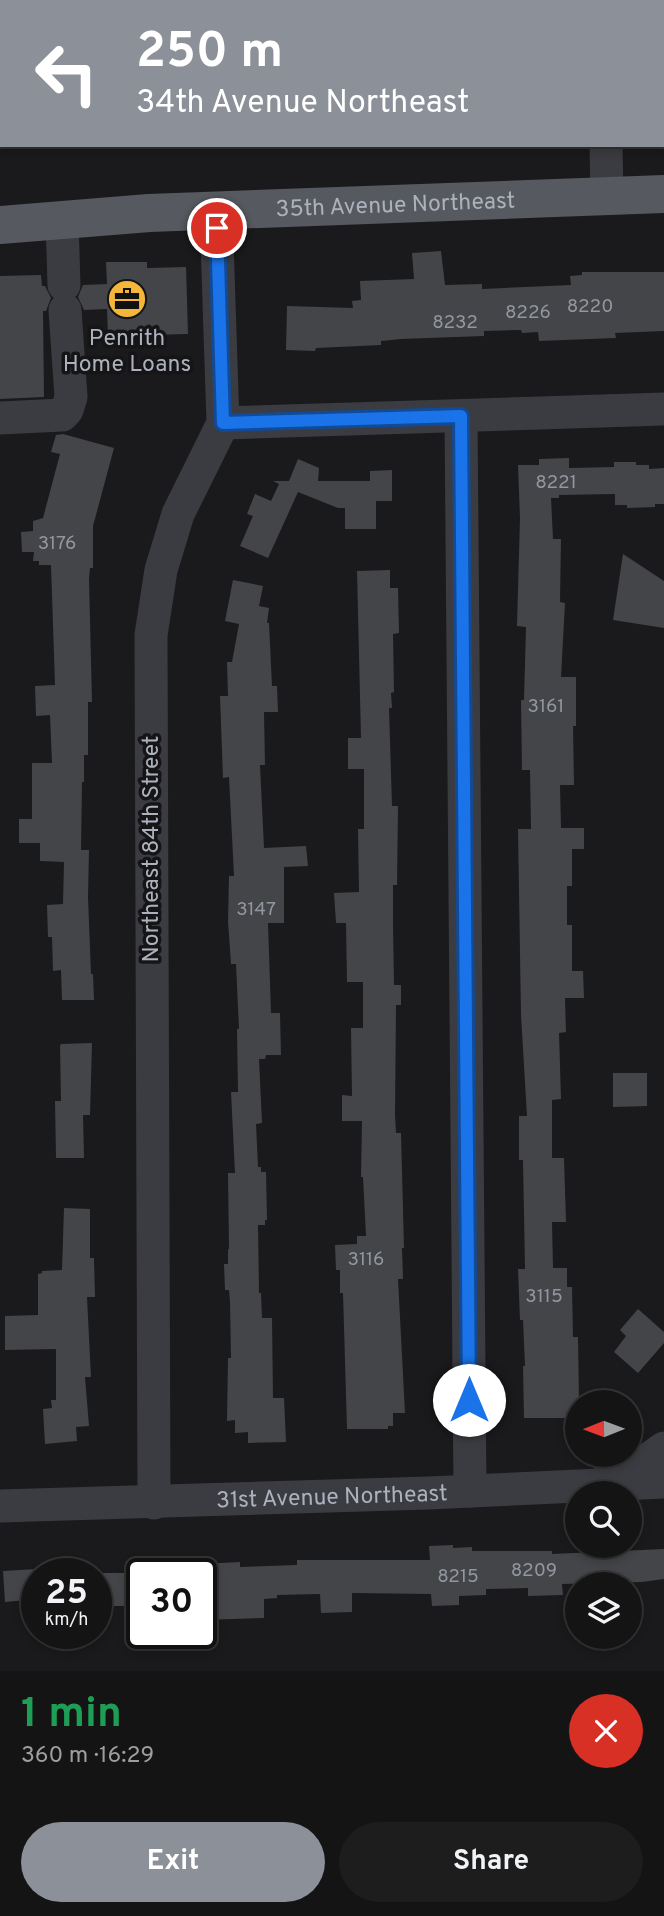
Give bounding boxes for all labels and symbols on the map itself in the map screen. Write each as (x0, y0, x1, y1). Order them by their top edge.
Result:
street label: 35th Avenue Northeast (275, 188, 516, 225)
pin (187, 198, 247, 258)
office icon: Penrith Home Loans (106, 278, 148, 320)
house number: 8220 (567, 295, 613, 319)
house number: 8226 (505, 301, 551, 325)
house number: 8232 (432, 311, 478, 335)
place label: Penrith Home Loans (63, 325, 191, 380)
house number: 8221 (535, 471, 577, 495)
house number: 3176 (38, 532, 76, 556)
house number: 3161 (528, 695, 564, 719)
street label: Northeast 84th Street (138, 735, 167, 963)
house number: 3147 (236, 898, 276, 922)
house number: 3116 (348, 1248, 384, 1272)
house number: 3115 (525, 1285, 563, 1309)
position arrow (432, 1363, 506, 1437)
north arrow (565, 1390, 642, 1466)
street label: 31st Avenue Northeast (216, 1480, 448, 1516)
speed limit sign: 30 (126, 1558, 217, 1649)
house number: 8209 (511, 1559, 557, 1583)
house number: 8215 (437, 1565, 479, 1589)

